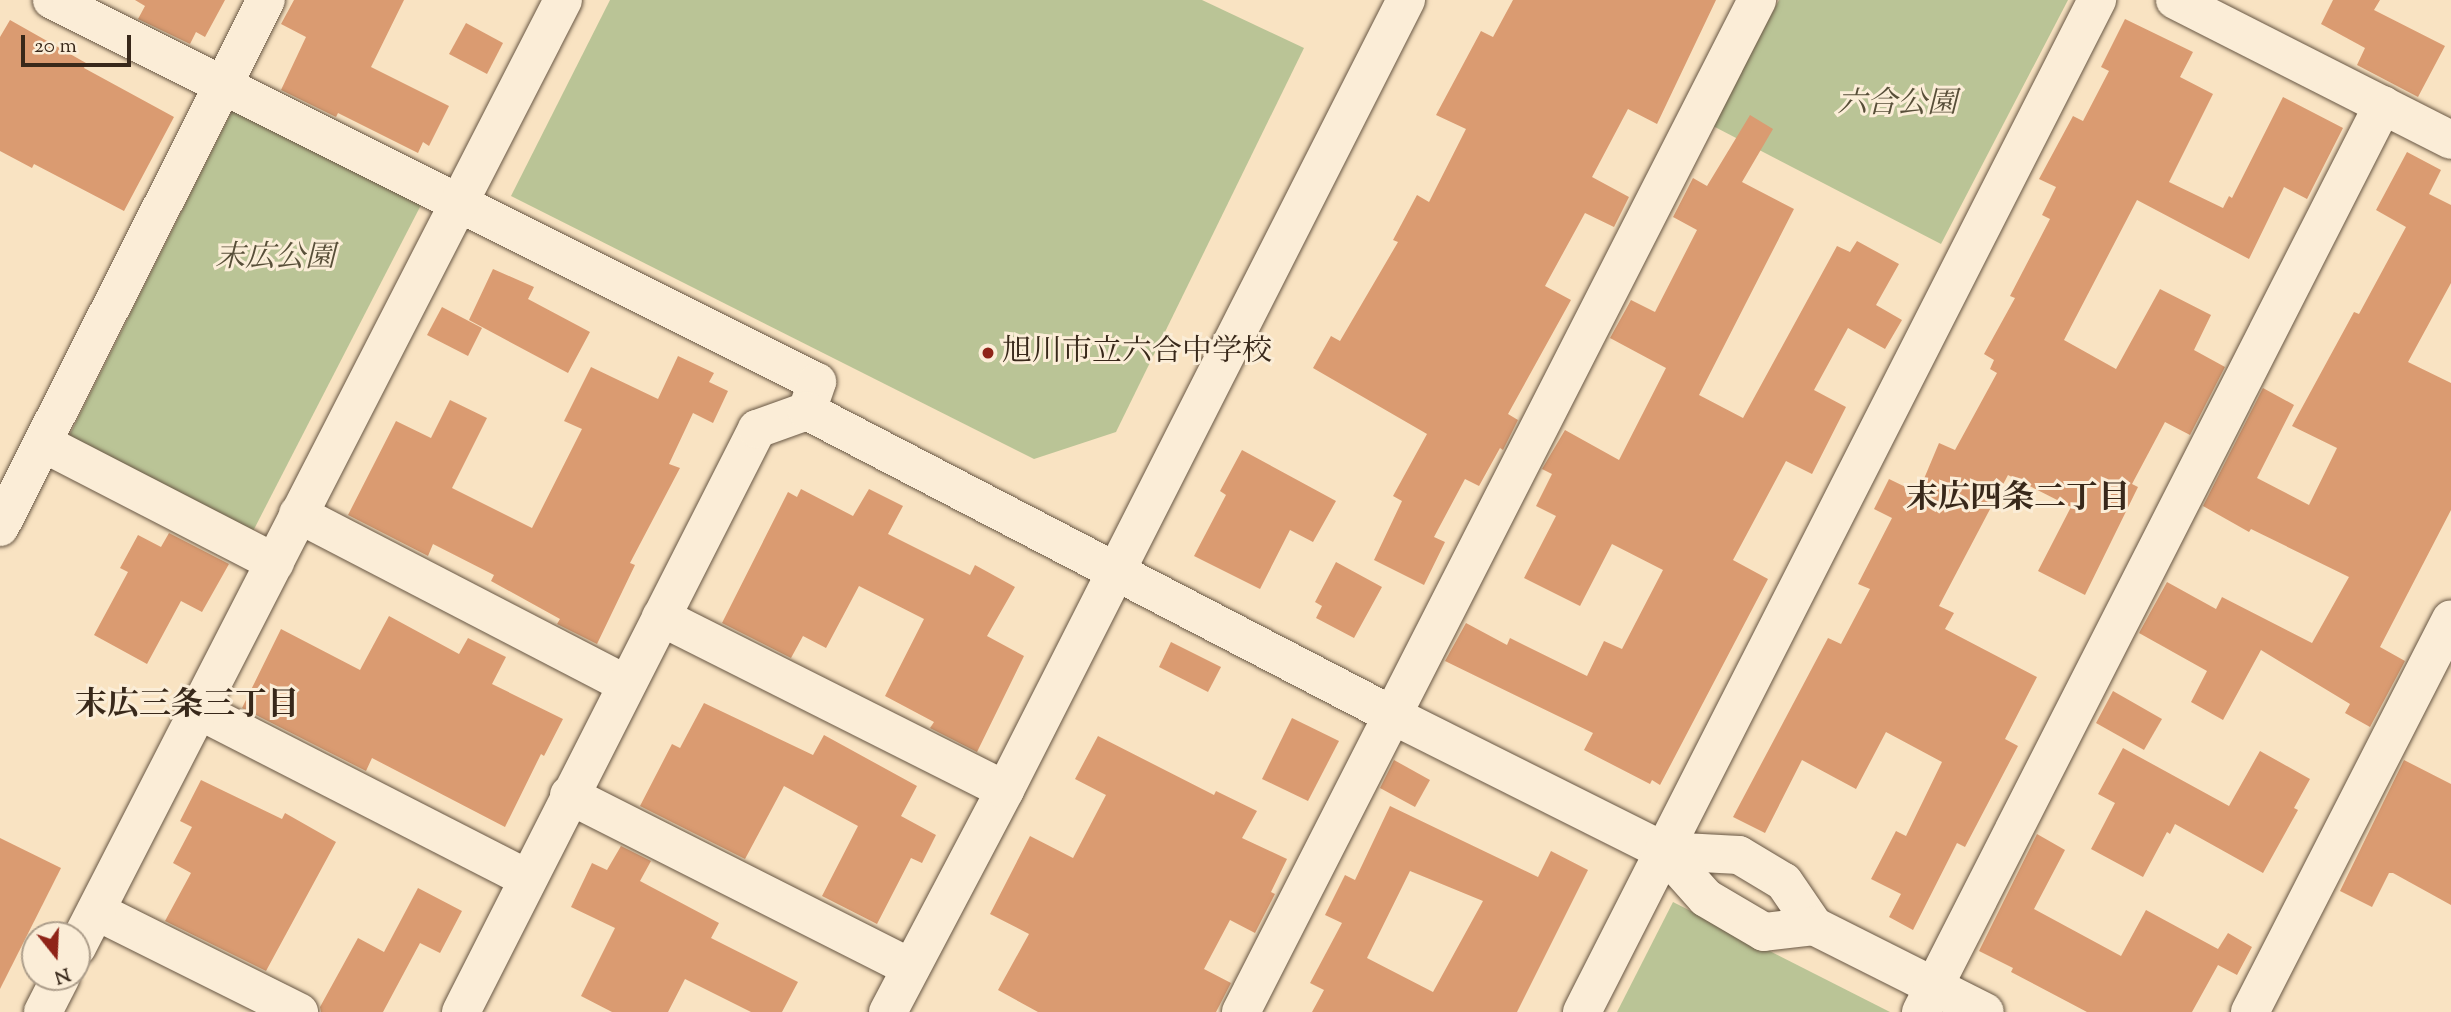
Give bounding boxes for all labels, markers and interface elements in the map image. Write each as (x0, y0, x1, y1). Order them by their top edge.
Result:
scale bar (24, 21, 135, 65)
text: 20 m (34, 32, 77, 62)
park label: 六合公園 (1837, 87, 1957, 123)
park label: 末広公園 (215, 241, 335, 277)
place label: 旭川市立六合中学校 (1002, 335, 1272, 371)
marker: 旭川市立六合中学校 (980, 345, 996, 361)
district label: 末広四条二丁目 (1906, 480, 2130, 518)
district label: 末広三条三丁目 (75, 687, 299, 725)
north arrow (21, 921, 91, 991)
text: N (51, 959, 73, 990)

